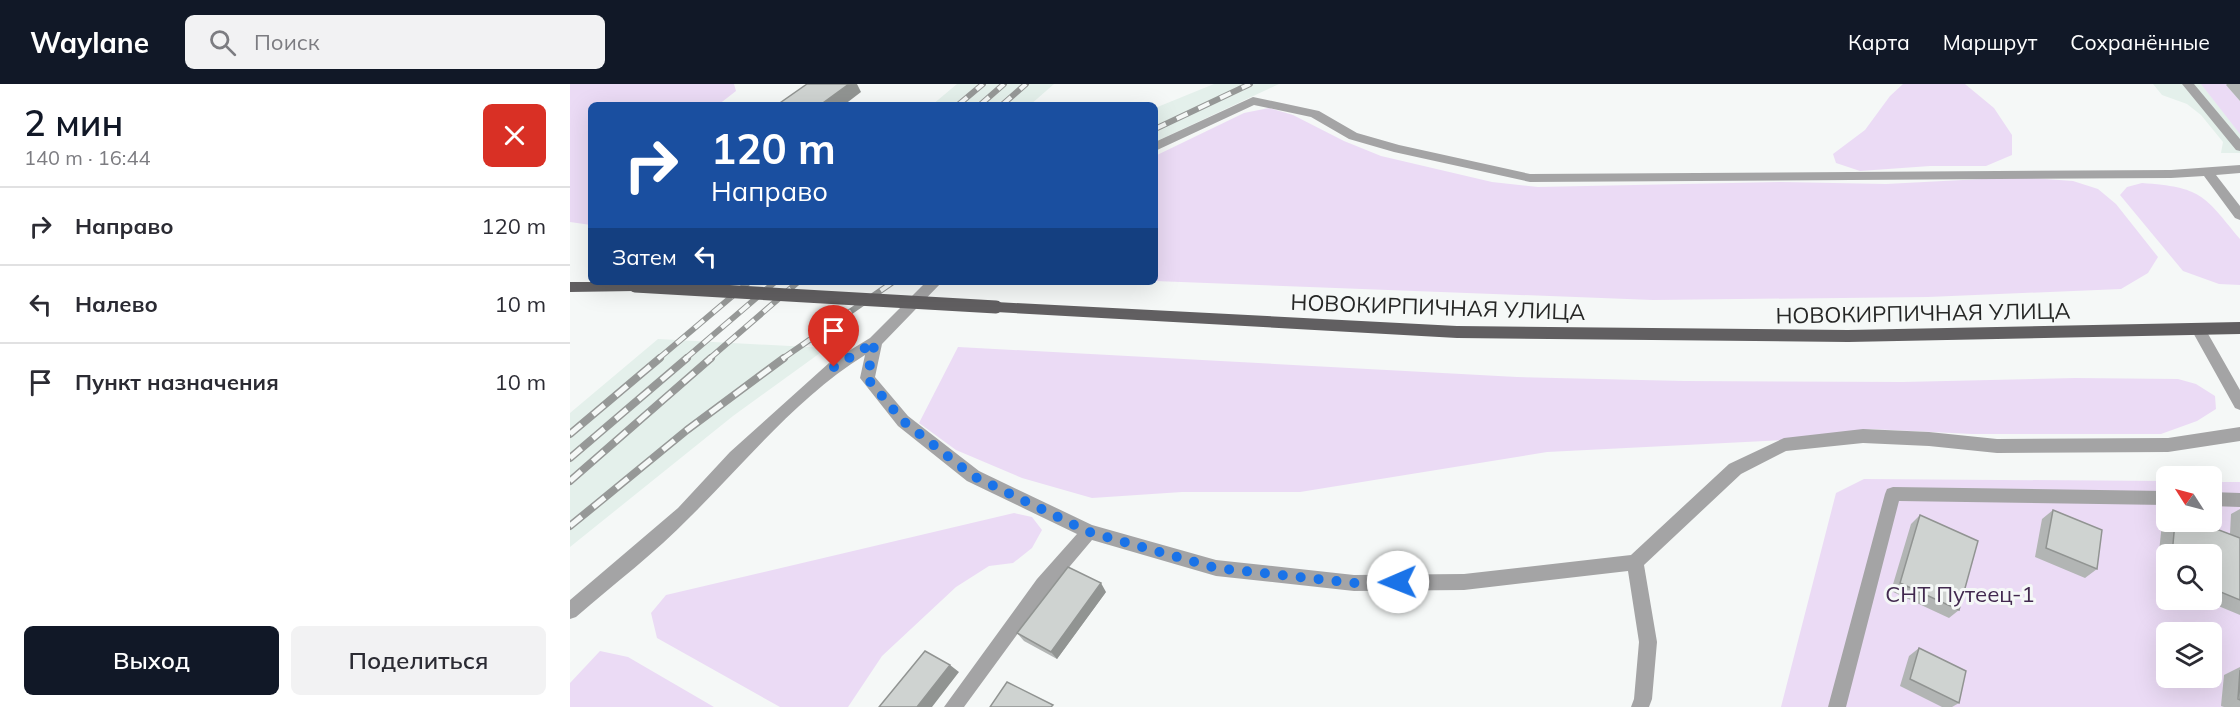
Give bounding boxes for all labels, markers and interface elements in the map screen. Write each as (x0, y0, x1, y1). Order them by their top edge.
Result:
search box (185, 15, 605, 69)
text: Waylane (30, 25, 149, 60)
icon: search (206, 26, 239, 59)
text: Поиск (254, 28, 320, 56)
text: Карта (1848, 29, 1910, 55)
text: Маршрут (1943, 29, 2037, 55)
text: Сохранённые (2070, 29, 2210, 55)
text: 2 мин (24, 100, 123, 145)
button: close (483, 104, 546, 167)
text: 120 m (711, 122, 836, 175)
icon: right (612, 126, 690, 204)
text: 140 m · 16:44 (24, 145, 150, 170)
text: Направо (711, 174, 828, 208)
icon: right (24, 210, 57, 243)
text: Направо (75, 212, 173, 240)
text: 120 m (481, 212, 546, 240)
icon: left (689, 240, 722, 273)
text: Затем (612, 243, 677, 271)
icon: left (24, 288, 57, 321)
street label: НОВОКИРПИЧНАЯ УЛИЦА (1290, 288, 1586, 326)
text: Налево (75, 290, 158, 318)
text: 10 m (495, 290, 546, 318)
street label: НОВОКИРПИЧНАЯ УЛИЦА (1775, 296, 2071, 330)
pin (808, 305, 859, 367)
icon: arrive (817, 314, 850, 347)
icon: arrive (24, 366, 57, 399)
text: Пункт назначения (75, 368, 279, 396)
text: 10 m (495, 368, 546, 396)
north arrow (2156, 466, 2222, 532)
map controls (2156, 466, 2222, 688)
button: search (2156, 544, 2222, 610)
position arrow (1366, 550, 1430, 614)
park label: СНТ Путеец-1 (1885, 580, 2035, 608)
button: layers (2156, 622, 2222, 688)
button: Выход (24, 626, 279, 695)
button: Поделиться (291, 626, 546, 695)

